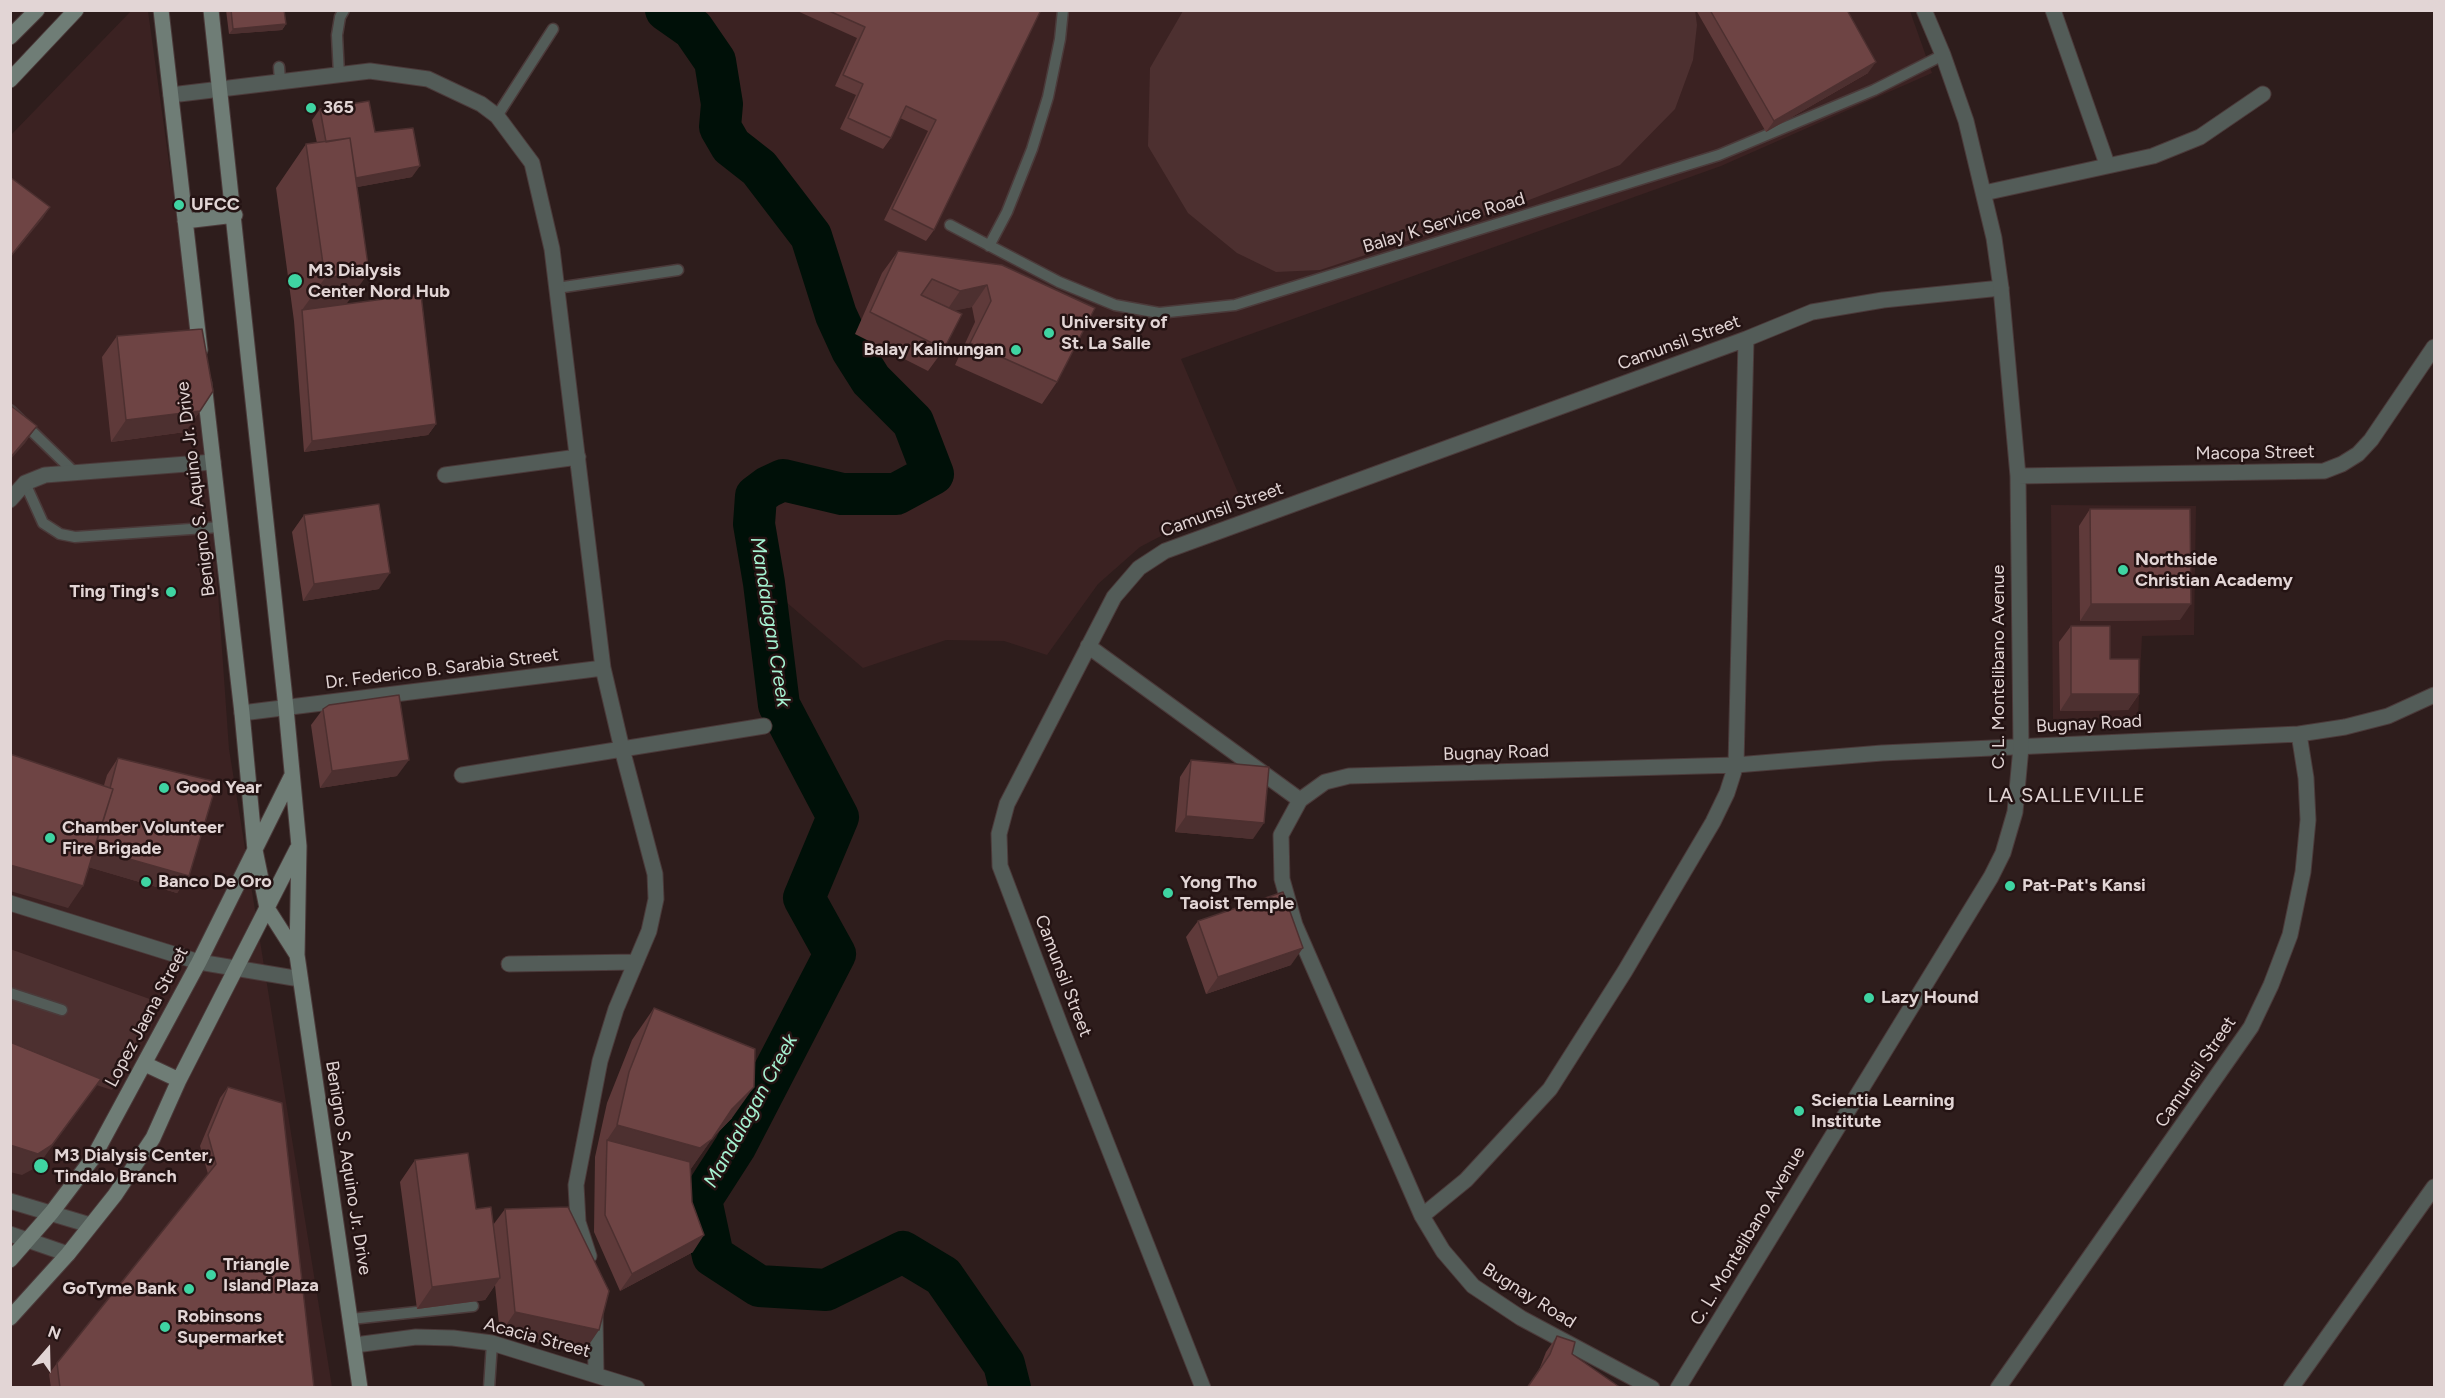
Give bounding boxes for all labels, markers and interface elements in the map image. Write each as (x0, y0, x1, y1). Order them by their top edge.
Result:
place label: 365 (323, 97, 354, 119)
marker: 365 (304, 101, 318, 115)
street label: Balay K Service Road (1360, 188, 1528, 258)
place label: UFCC (191, 194, 240, 216)
marker: UFCC (172, 198, 186, 212)
place label: M3 Dialysis Center Nord Hub (308, 260, 450, 302)
marker: M3 Dialysis Center Nord Hub (286, 272, 304, 290)
street label: Camunsil Street (1615, 311, 1743, 375)
place label: University of St. La Salle (1061, 312, 1168, 354)
marker: University of St. La Salle (1042, 326, 1056, 340)
place label: Balay Kalinungan (863, 339, 1004, 361)
marker: Balay Kalinungan (1009, 343, 1023, 357)
street label: Benigno S. Aquino Jr. Drive (172, 380, 220, 598)
street label: Macopa Street (2195, 441, 2315, 465)
street label: Camunsil Street (1158, 478, 1286, 542)
water label: Mandalagan Creek (745, 535, 795, 709)
place label: Northside Christian Academy (2135, 549, 2293, 592)
marker: Northside Christian Academy (2116, 563, 2130, 577)
street label: C. L. Montelibano Avenue (1988, 565, 2010, 769)
place label: Ting Ting's (69, 581, 159, 603)
marker: Ting Ting's (164, 585, 178, 599)
street label: Dr. Federico B. Sarabia Street (324, 644, 560, 694)
street label: Bugnay Road (2035, 710, 2143, 738)
street label: Bugnay Road (1443, 740, 1549, 766)
place label: Good Year (176, 777, 262, 799)
marker: Good Year (157, 781, 171, 795)
district label: LA SALLEVILLE (1988, 784, 2146, 808)
place label: Chamber Volunteer Fire Brigade (62, 817, 224, 860)
marker: Chamber Volunteer Fire Brigade (43, 831, 57, 845)
place label: Banco De Oro (158, 871, 272, 893)
place label: Yong Tho Taoist Temple (1180, 872, 1294, 914)
marker: Banco De Oro (139, 875, 153, 889)
place label: Pat-Pat's Kansi (2022, 875, 2146, 897)
marker: Pat-Pat's Kansi (2003, 879, 2017, 893)
marker: Yong Tho Taoist Temple (1161, 886, 1175, 900)
street label: Camunsil Street (1030, 912, 1096, 1040)
street label: Lopez Jaena Street (101, 943, 193, 1091)
place label: Lazy Hound (1881, 987, 1979, 1009)
marker: Lazy Hound (1862, 991, 1876, 1005)
street label: Camunsil Street (2151, 1013, 2241, 1131)
water label: Mandalagan Creek (699, 1030, 803, 1192)
street label: Benigno S. Aquino Jr. Drive (320, 1059, 376, 1277)
place label: Scientia Learning Institute (1811, 1090, 1955, 1132)
marker: Scientia Learning Institute (1792, 1104, 1806, 1118)
street label: C. L. Montelibano Avenue (1686, 1143, 1810, 1329)
place label: M3 Dialysis Center, Tindalo Branch (54, 1145, 213, 1188)
marker: M3 Dialysis Center, Tindalo Branch (32, 1157, 50, 1175)
place label: Triangle Island Plaza (223, 1254, 319, 1296)
street label: Bugnay Road (1478, 1259, 1580, 1333)
marker: Triangle Island Plaza (204, 1268, 218, 1282)
place label: GoTyme Bank (63, 1278, 177, 1300)
marker: GoTyme Bank (182, 1282, 196, 1296)
place label: Robinsons Supermarket (177, 1306, 284, 1348)
street label: Acacia Street (482, 1313, 592, 1363)
north arrow (18, 1320, 78, 1380)
marker: Robinsons Supermarket (158, 1320, 172, 1334)
text: N (45, 1322, 63, 1344)

